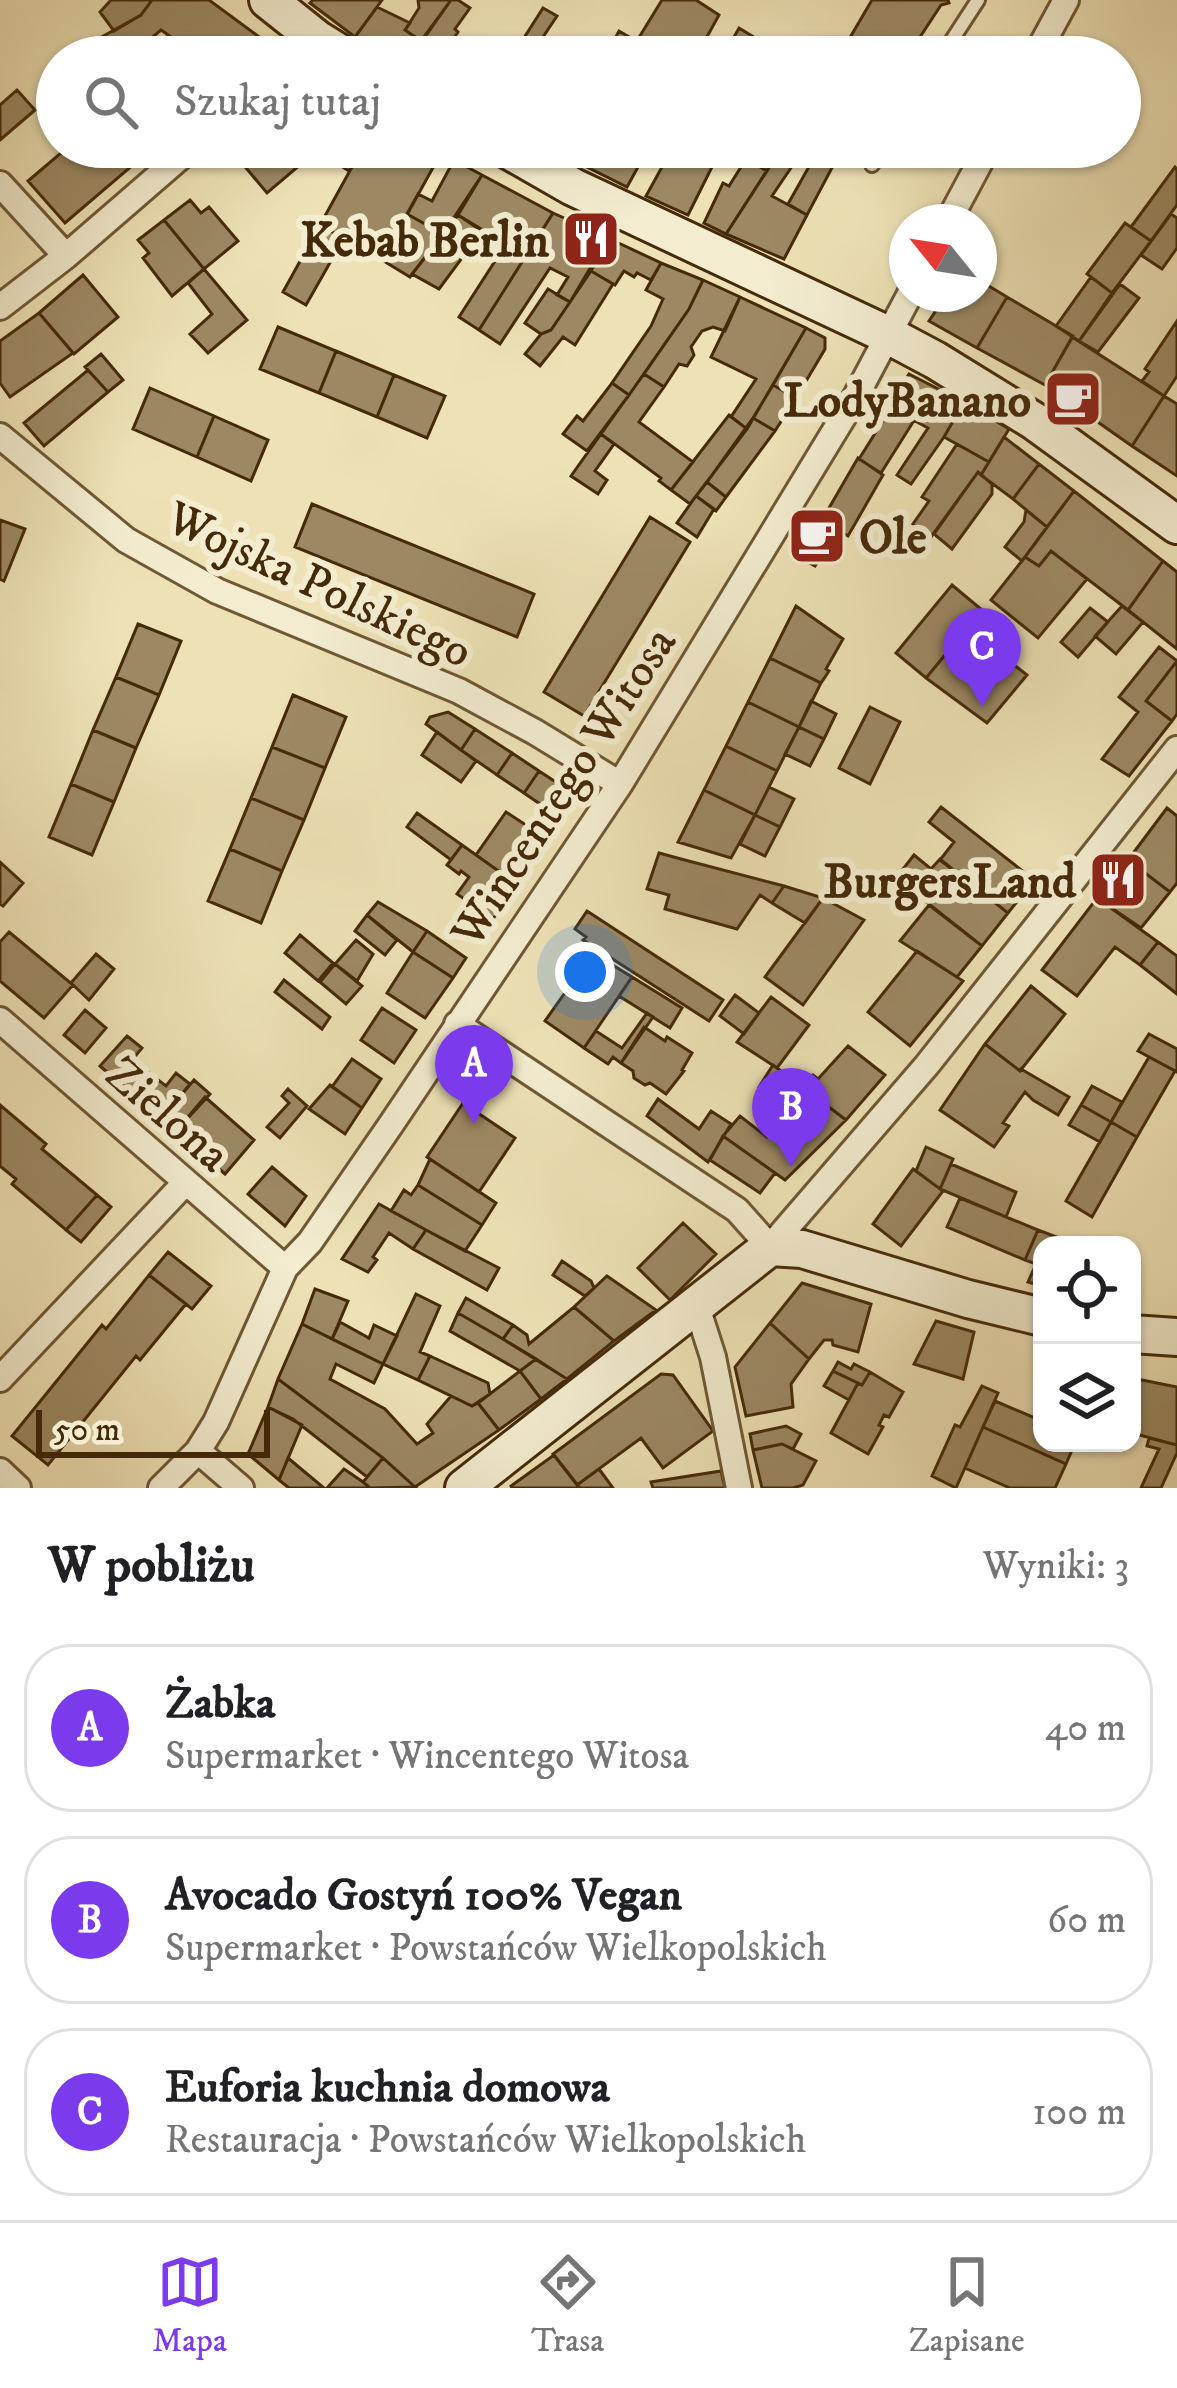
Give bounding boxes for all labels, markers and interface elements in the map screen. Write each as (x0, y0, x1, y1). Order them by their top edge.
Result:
search box (36, 36, 1141, 168)
icon: search (78, 69, 144, 135)
text: Szukaj tutaj (174, 74, 381, 130)
north arrow (889, 204, 997, 312)
restaurant icon: Kebab Berlin (560, 208, 622, 270)
place label: Kebab Berlin (301, 212, 550, 272)
cafe icon: LodyBanano (1042, 368, 1104, 430)
place label: LodyBanano (783, 372, 1031, 432)
street label: Wojska Polskiego (155, 488, 481, 683)
cafe icon: Ole (786, 505, 848, 567)
place label: Ole (859, 509, 927, 569)
pin: C (943, 608, 1021, 707)
street label: Wincentego Witosa (438, 616, 691, 960)
restaurant icon: BurgersLand (1087, 849, 1149, 911)
place label: BurgersLand (824, 853, 1077, 913)
your location (555, 942, 615, 1002)
pin: A (435, 1025, 513, 1124)
street label: Zielona (92, 1045, 242, 1186)
pin: B (752, 1068, 830, 1167)
map controls (1033, 1236, 1141, 1452)
button: locate (1033, 1236, 1141, 1344)
button: layers (1033, 1344, 1141, 1452)
scale bar (36, 1404, 270, 1457)
text: 50 m (54, 1410, 120, 1451)
text: W pobliżu (48, 1534, 255, 1598)
text: Wyniki: 3 (983, 1542, 1129, 1591)
text: Żabka (165, 1676, 275, 1732)
text: A (78, 1704, 102, 1753)
text: 40 m (1045, 1704, 1126, 1753)
text: Supermarket · Wincentego Witosa (165, 1732, 689, 1781)
text: Avocado Gostyń 100% Vegan (165, 1868, 682, 1924)
text: B (78, 1896, 102, 1945)
text: 60 m (1047, 1896, 1126, 1945)
text: Supermarket · Powstańców Wielkopolskich (165, 1924, 827, 1973)
text: Euforia kuchnia domowa (165, 2060, 610, 2116)
text: C (77, 2088, 103, 2137)
text: 100 m (1032, 2088, 1126, 2137)
text: Restauracja · Powstańców Wielkopolskich (165, 2116, 806, 2165)
tab: Mapa (152, 2249, 227, 2362)
tab: Trasa (531, 2249, 604, 2362)
tab: Zapisane (909, 2249, 1025, 2362)

